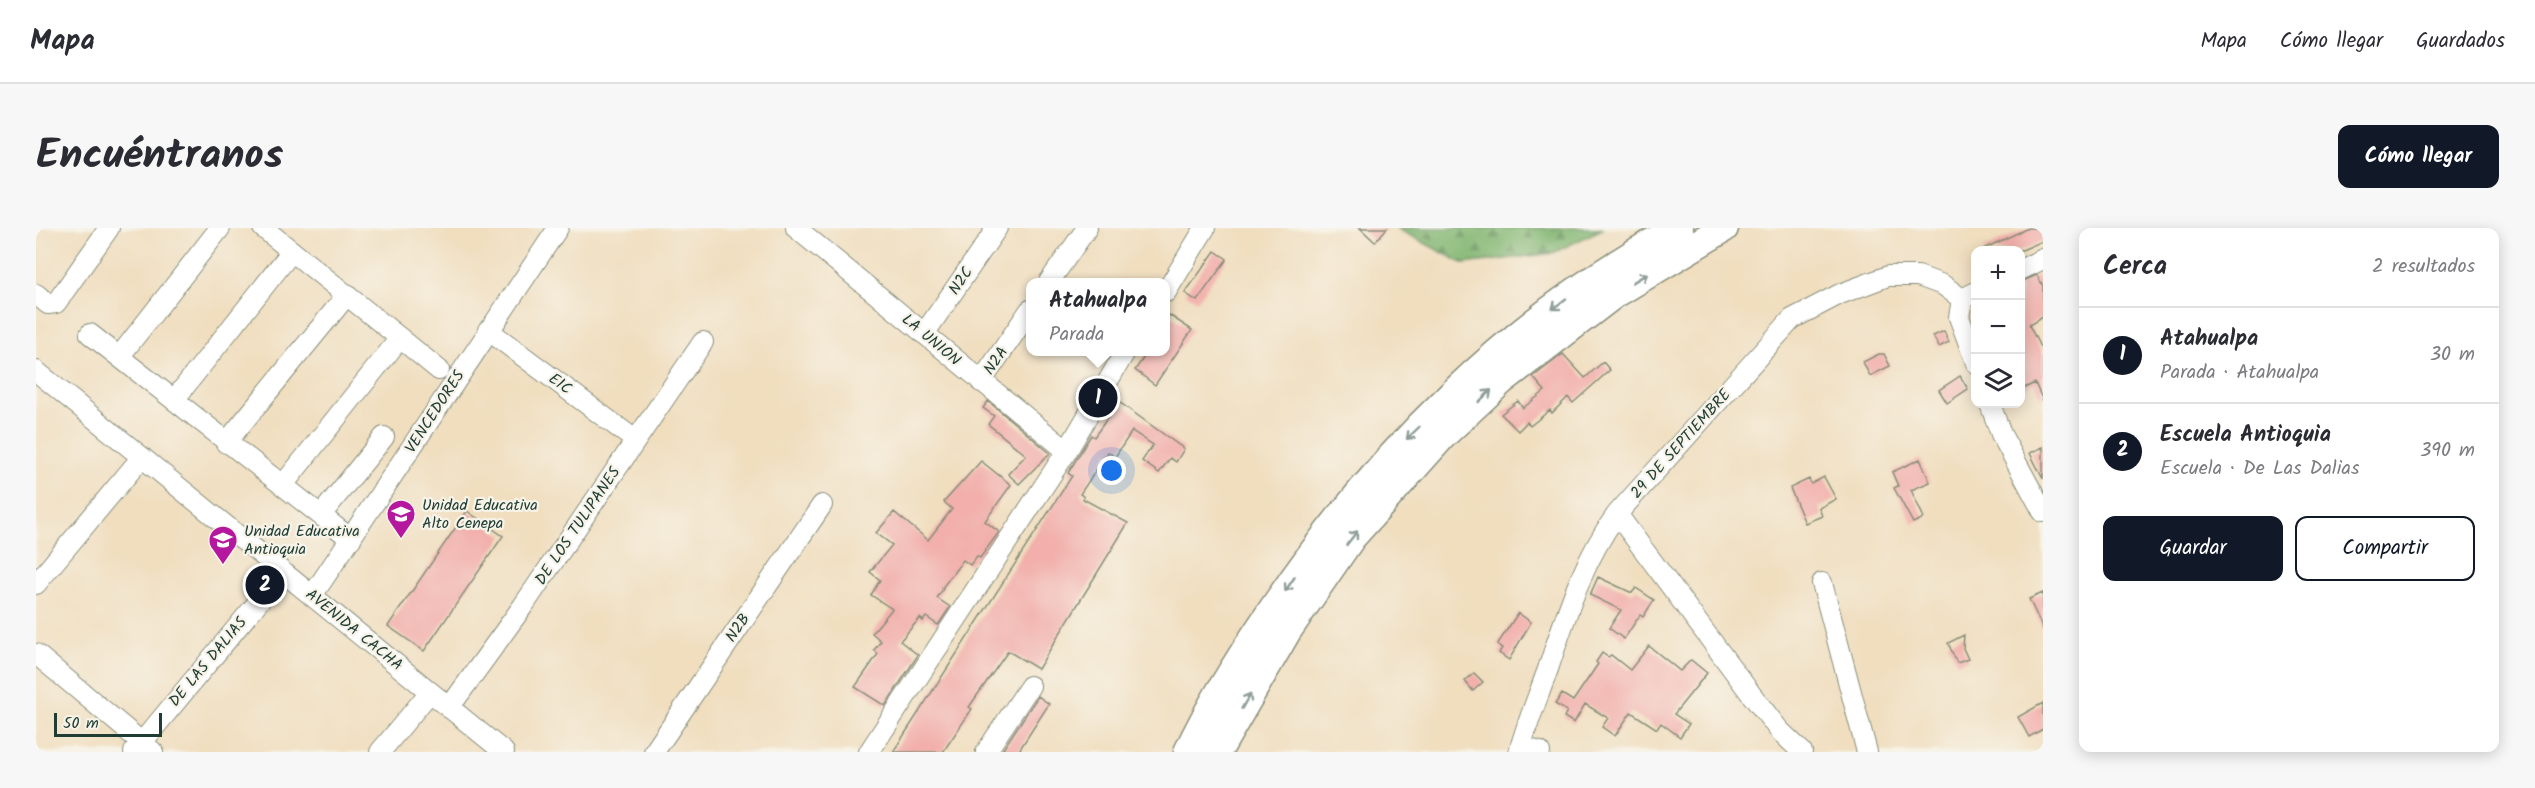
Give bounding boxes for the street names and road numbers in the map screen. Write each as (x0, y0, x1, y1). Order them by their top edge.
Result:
street label: N2C (942, 262, 980, 300)
street label: LA UNION (896, 308, 966, 372)
street label: N2A (977, 341, 1015, 380)
street label: VENCEDORES (399, 365, 472, 459)
street label: E1C (543, 367, 577, 401)
street label: 29 DE SEPTIEMBRE (1625, 383, 1738, 505)
street label: DE LOS TULIPANES (529, 461, 627, 590)
street label: AVENIDA CACHA (300, 583, 408, 677)
street label: N2B (719, 608, 757, 648)
street label: DE LAS DALIAS (163, 611, 254, 713)

